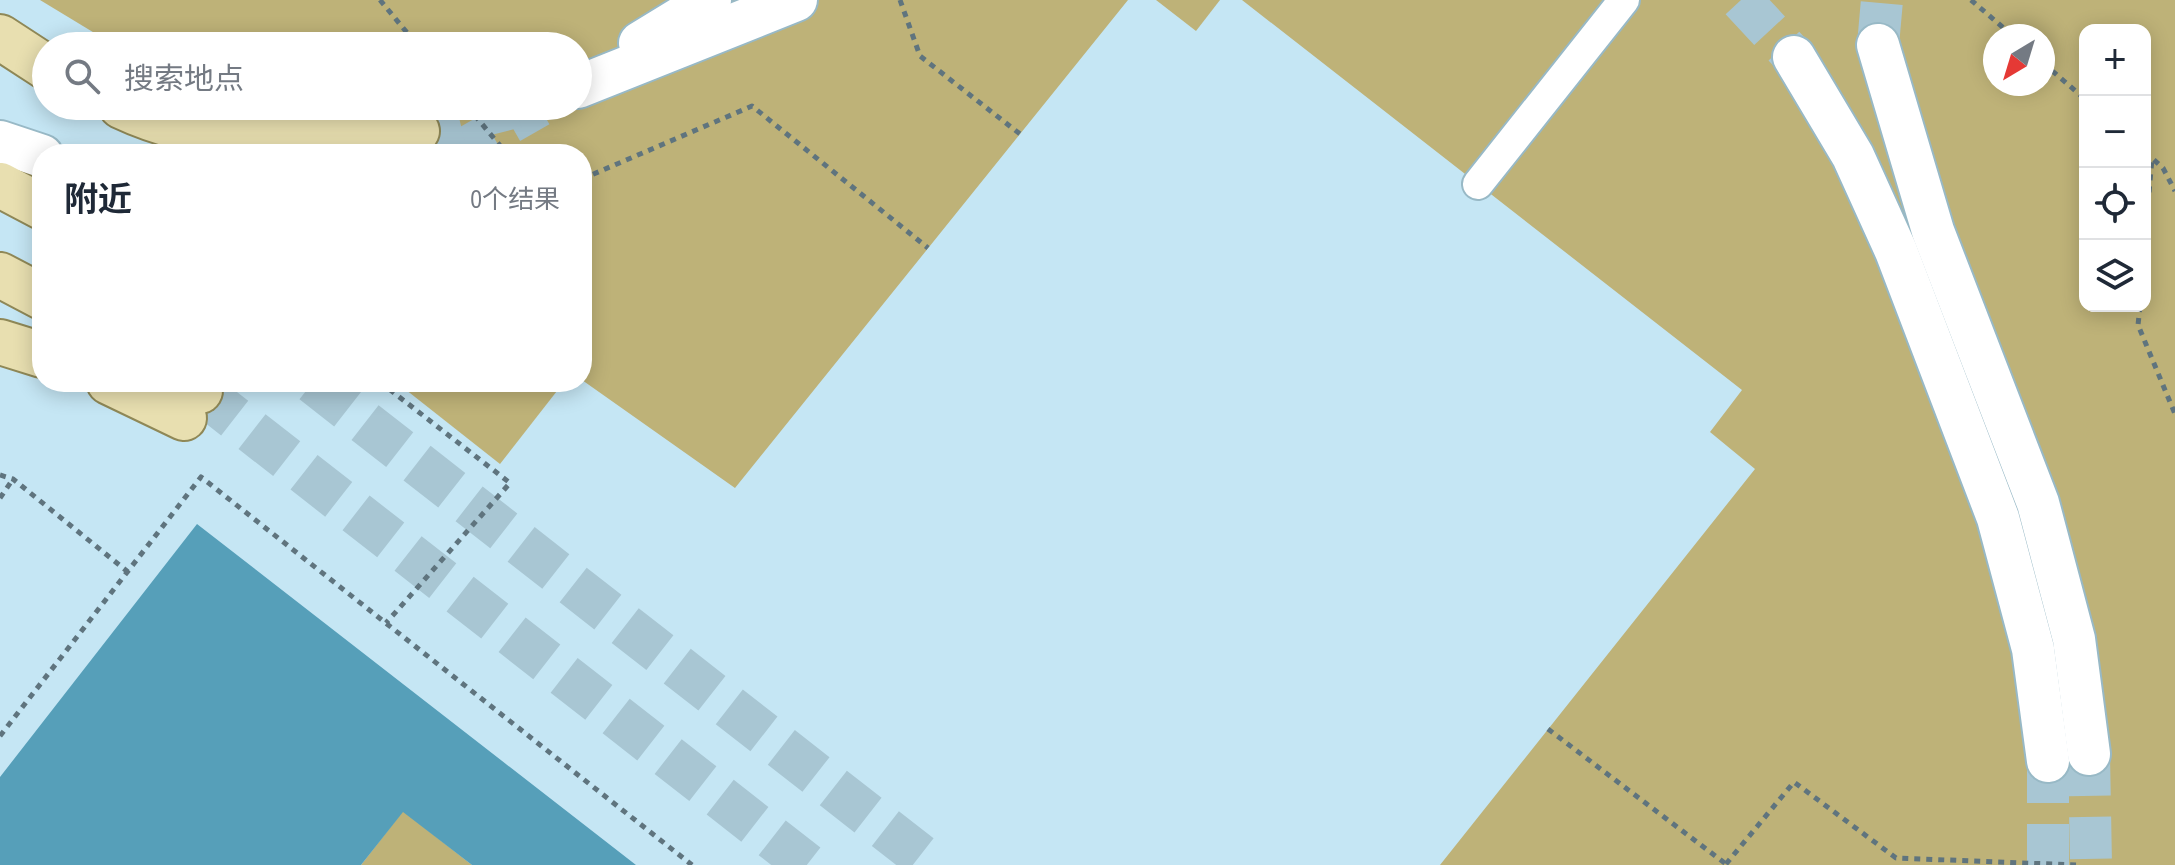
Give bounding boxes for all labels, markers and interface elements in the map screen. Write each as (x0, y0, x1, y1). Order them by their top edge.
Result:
north arrow (1983, 24, 2055, 96)
map controls (2079, 24, 2151, 312)
button: + (2079, 24, 2151, 96)
search box (32, 32, 592, 120)
icon: search (60, 54, 104, 98)
text: 搜索地点 (124, 58, 244, 97)
button: − (2079, 96, 2151, 168)
button: locate (2079, 168, 2151, 240)
text: 附近 (64, 176, 132, 220)
text: 0个结果 (470, 182, 560, 215)
button: layers (2079, 240, 2151, 312)

